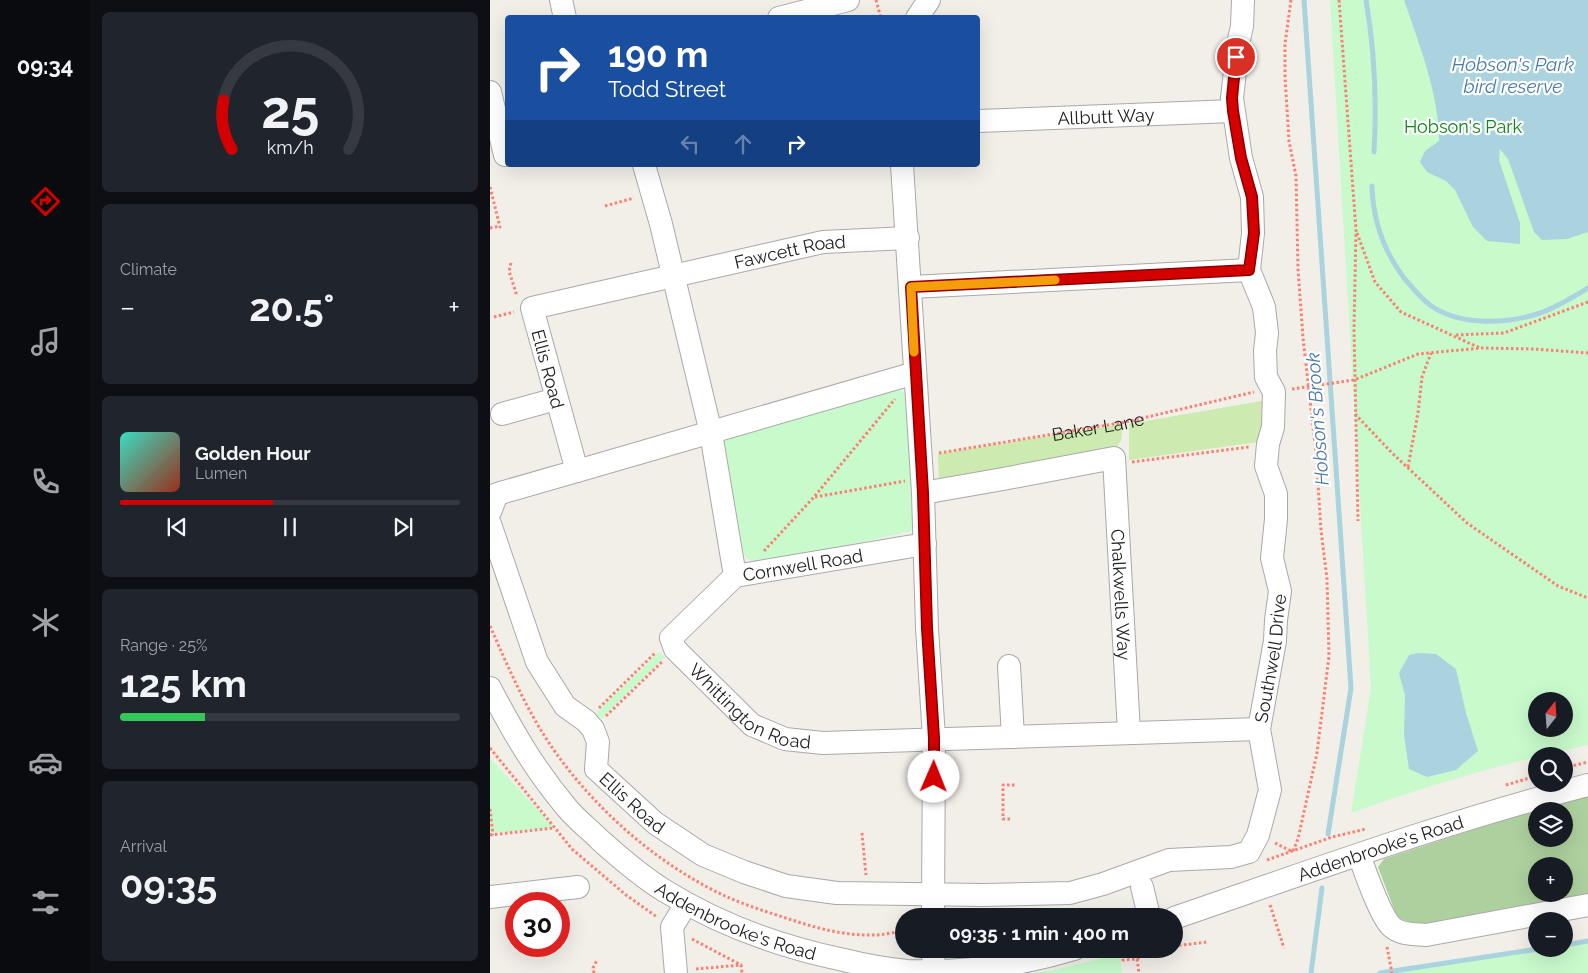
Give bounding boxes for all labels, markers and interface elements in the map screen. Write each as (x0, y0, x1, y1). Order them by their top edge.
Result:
text: 190 m (608, 34, 708, 75)
icon: right (525, 35, 590, 100)
pin (1215, 36, 1257, 78)
icon: arrive (1222, 43, 1250, 71)
text: 09:34 (17, 53, 73, 79)
water label: Hobson's Park bird reserve (1452, 53, 1574, 97)
text: Todd Street (608, 76, 726, 102)
text: 25 (261, 79, 319, 140)
street label: Allbutt Way (1057, 104, 1155, 128)
park label: Hobson's Park (1404, 116, 1523, 137)
icon: left (676, 130, 704, 158)
icon: ahead (729, 130, 757, 158)
icon: right (782, 130, 810, 158)
text: km/h (266, 137, 314, 158)
icon: directions (28, 184, 63, 219)
street label: Fawcett Road (732, 230, 846, 272)
text: Climate (120, 260, 177, 279)
text: 20.5° (249, 285, 334, 330)
text: − (120, 291, 135, 324)
text: + (448, 291, 460, 324)
icon: music (28, 324, 63, 359)
street label: Ellis Road (527, 327, 569, 411)
water label: Hobson's Brook (1301, 352, 1333, 486)
street label: Baker Lane (1050, 408, 1146, 445)
text: Golden Hour (195, 442, 311, 464)
icon: phone (28, 464, 63, 499)
text: Lumen (195, 464, 247, 483)
icon: previous (163, 513, 191, 541)
icon: pause (276, 513, 304, 541)
icon: next (389, 513, 417, 541)
street label: Chalkwells Way (1107, 528, 1136, 661)
street label: Cornwell Road (741, 544, 864, 585)
street label: Southwell Drive (1250, 592, 1290, 724)
icon: climate (28, 605, 63, 640)
text: Range · 25% (120, 636, 207, 655)
street label: Whittington Road (685, 659, 812, 752)
text: 125 km (120, 661, 247, 706)
north arrow (1528, 692, 1572, 738)
map controls (1528, 692, 1573, 957)
icon: car (28, 745, 63, 780)
button: search (1528, 747, 1573, 792)
position arrow (907, 750, 959, 802)
street label: Ellis Road (596, 767, 669, 837)
button: layers (1528, 802, 1573, 847)
street label: Addenbrooke's Road (1295, 811, 1466, 885)
text: Arrival (120, 837, 167, 856)
button: + (1528, 857, 1573, 902)
text: 09:35 (120, 862, 217, 907)
street label: Addenbrooke's Road (652, 877, 819, 964)
icon: filters (28, 885, 63, 920)
speed limit sign: 30 (505, 892, 570, 957)
button: − (1528, 912, 1573, 957)
text: 09:35 · 1 min · 400 m (949, 922, 1129, 944)

